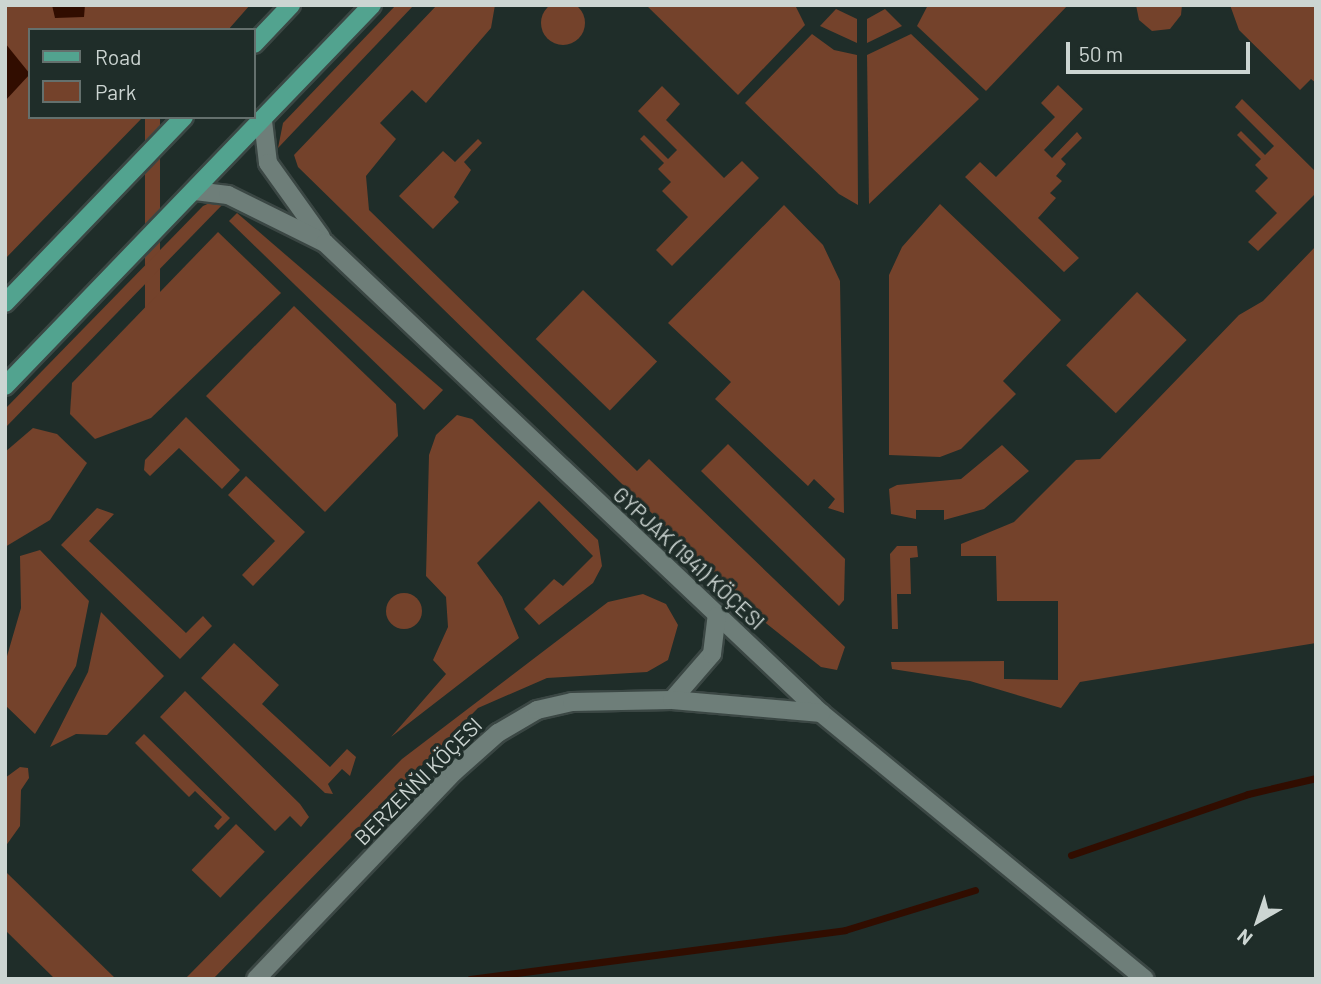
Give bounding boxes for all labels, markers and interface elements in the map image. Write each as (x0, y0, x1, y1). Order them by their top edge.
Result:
legend (28, 28, 256, 119)
scale bar (1069, 28, 1253, 72)
text: 50 m (1079, 41, 1123, 66)
text: Road (95, 44, 141, 69)
text: Park (95, 79, 136, 104)
street label: GYPJAK (1941) KÖÇESI (608, 481, 770, 635)
street label: BERZEŇŇI KÖÇESI (349, 712, 487, 850)
north arrow (1223, 886, 1293, 956)
text: N (1232, 925, 1257, 951)

